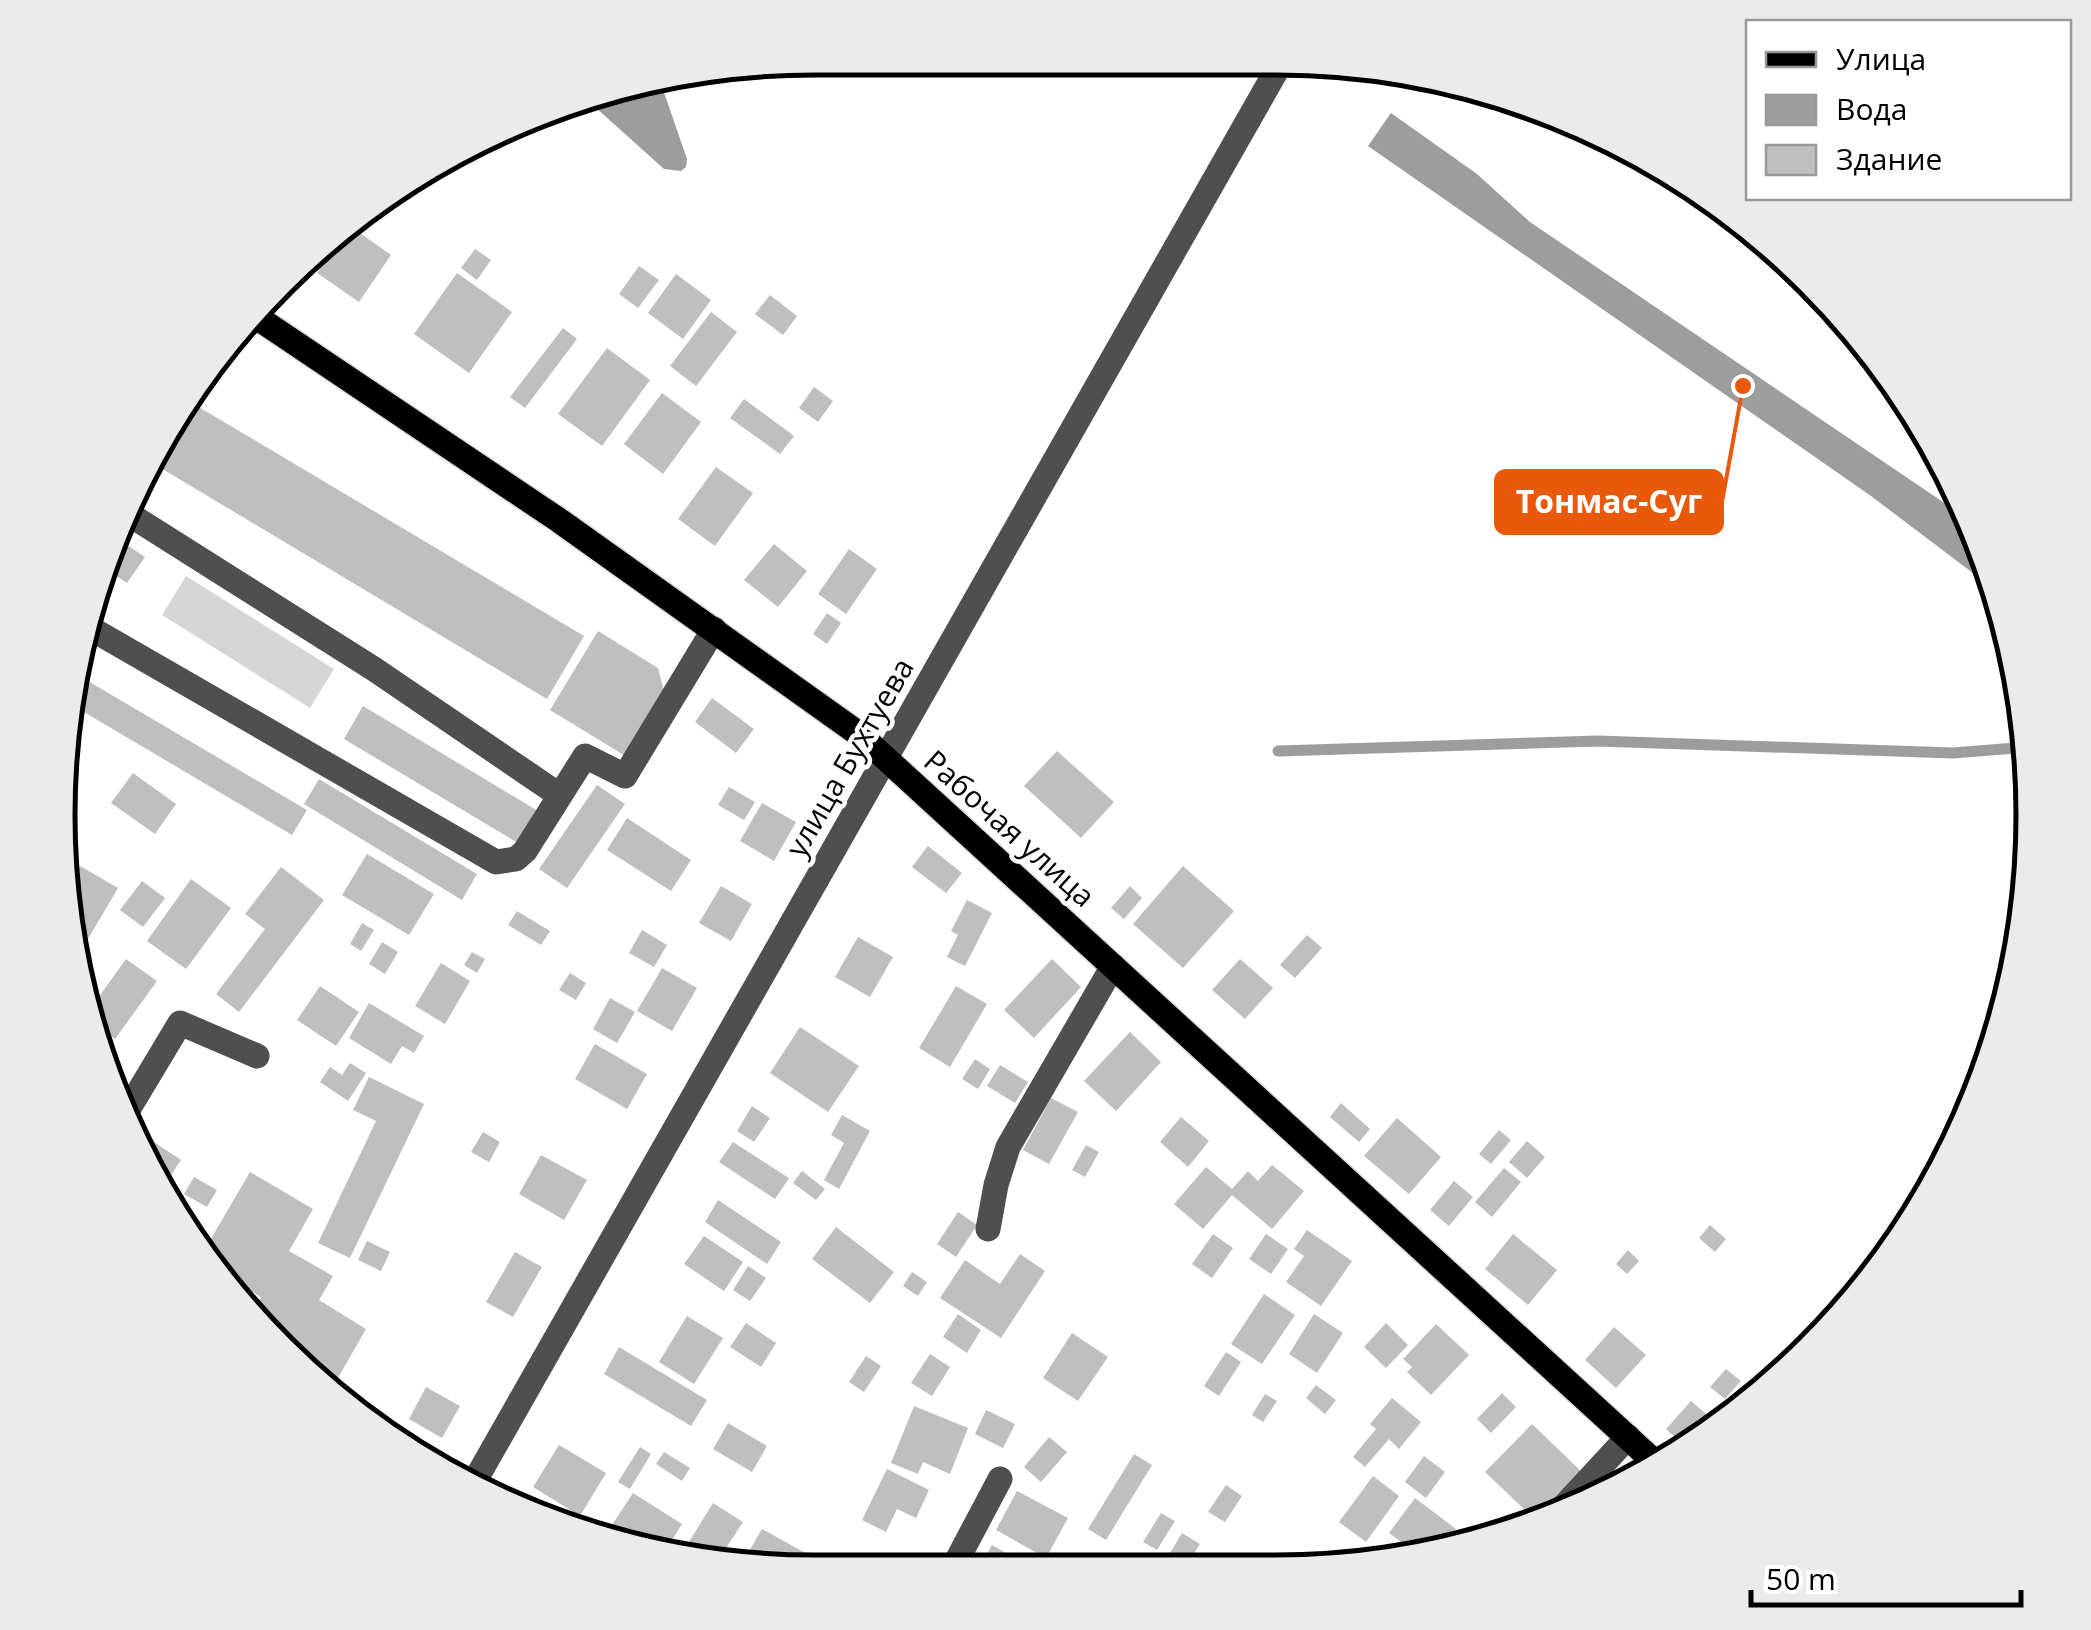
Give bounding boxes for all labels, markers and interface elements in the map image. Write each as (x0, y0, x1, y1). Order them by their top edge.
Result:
legend (1746, 20, 2071, 200)
text: Улица (1836, 38, 1926, 79)
text: Вода (1836, 88, 1907, 129)
text: Здание (1836, 138, 1942, 179)
callout: Тонмас-Суг (1496, 471, 1722, 533)
text: Тонмас-Суг (1516, 479, 1702, 522)
street label: улица Бухтуева (775, 650, 923, 864)
street label: Рабочая улица (916, 740, 1104, 916)
scale bar (1751, 1545, 2021, 1607)
text: 50 m (1766, 1558, 1836, 1599)

